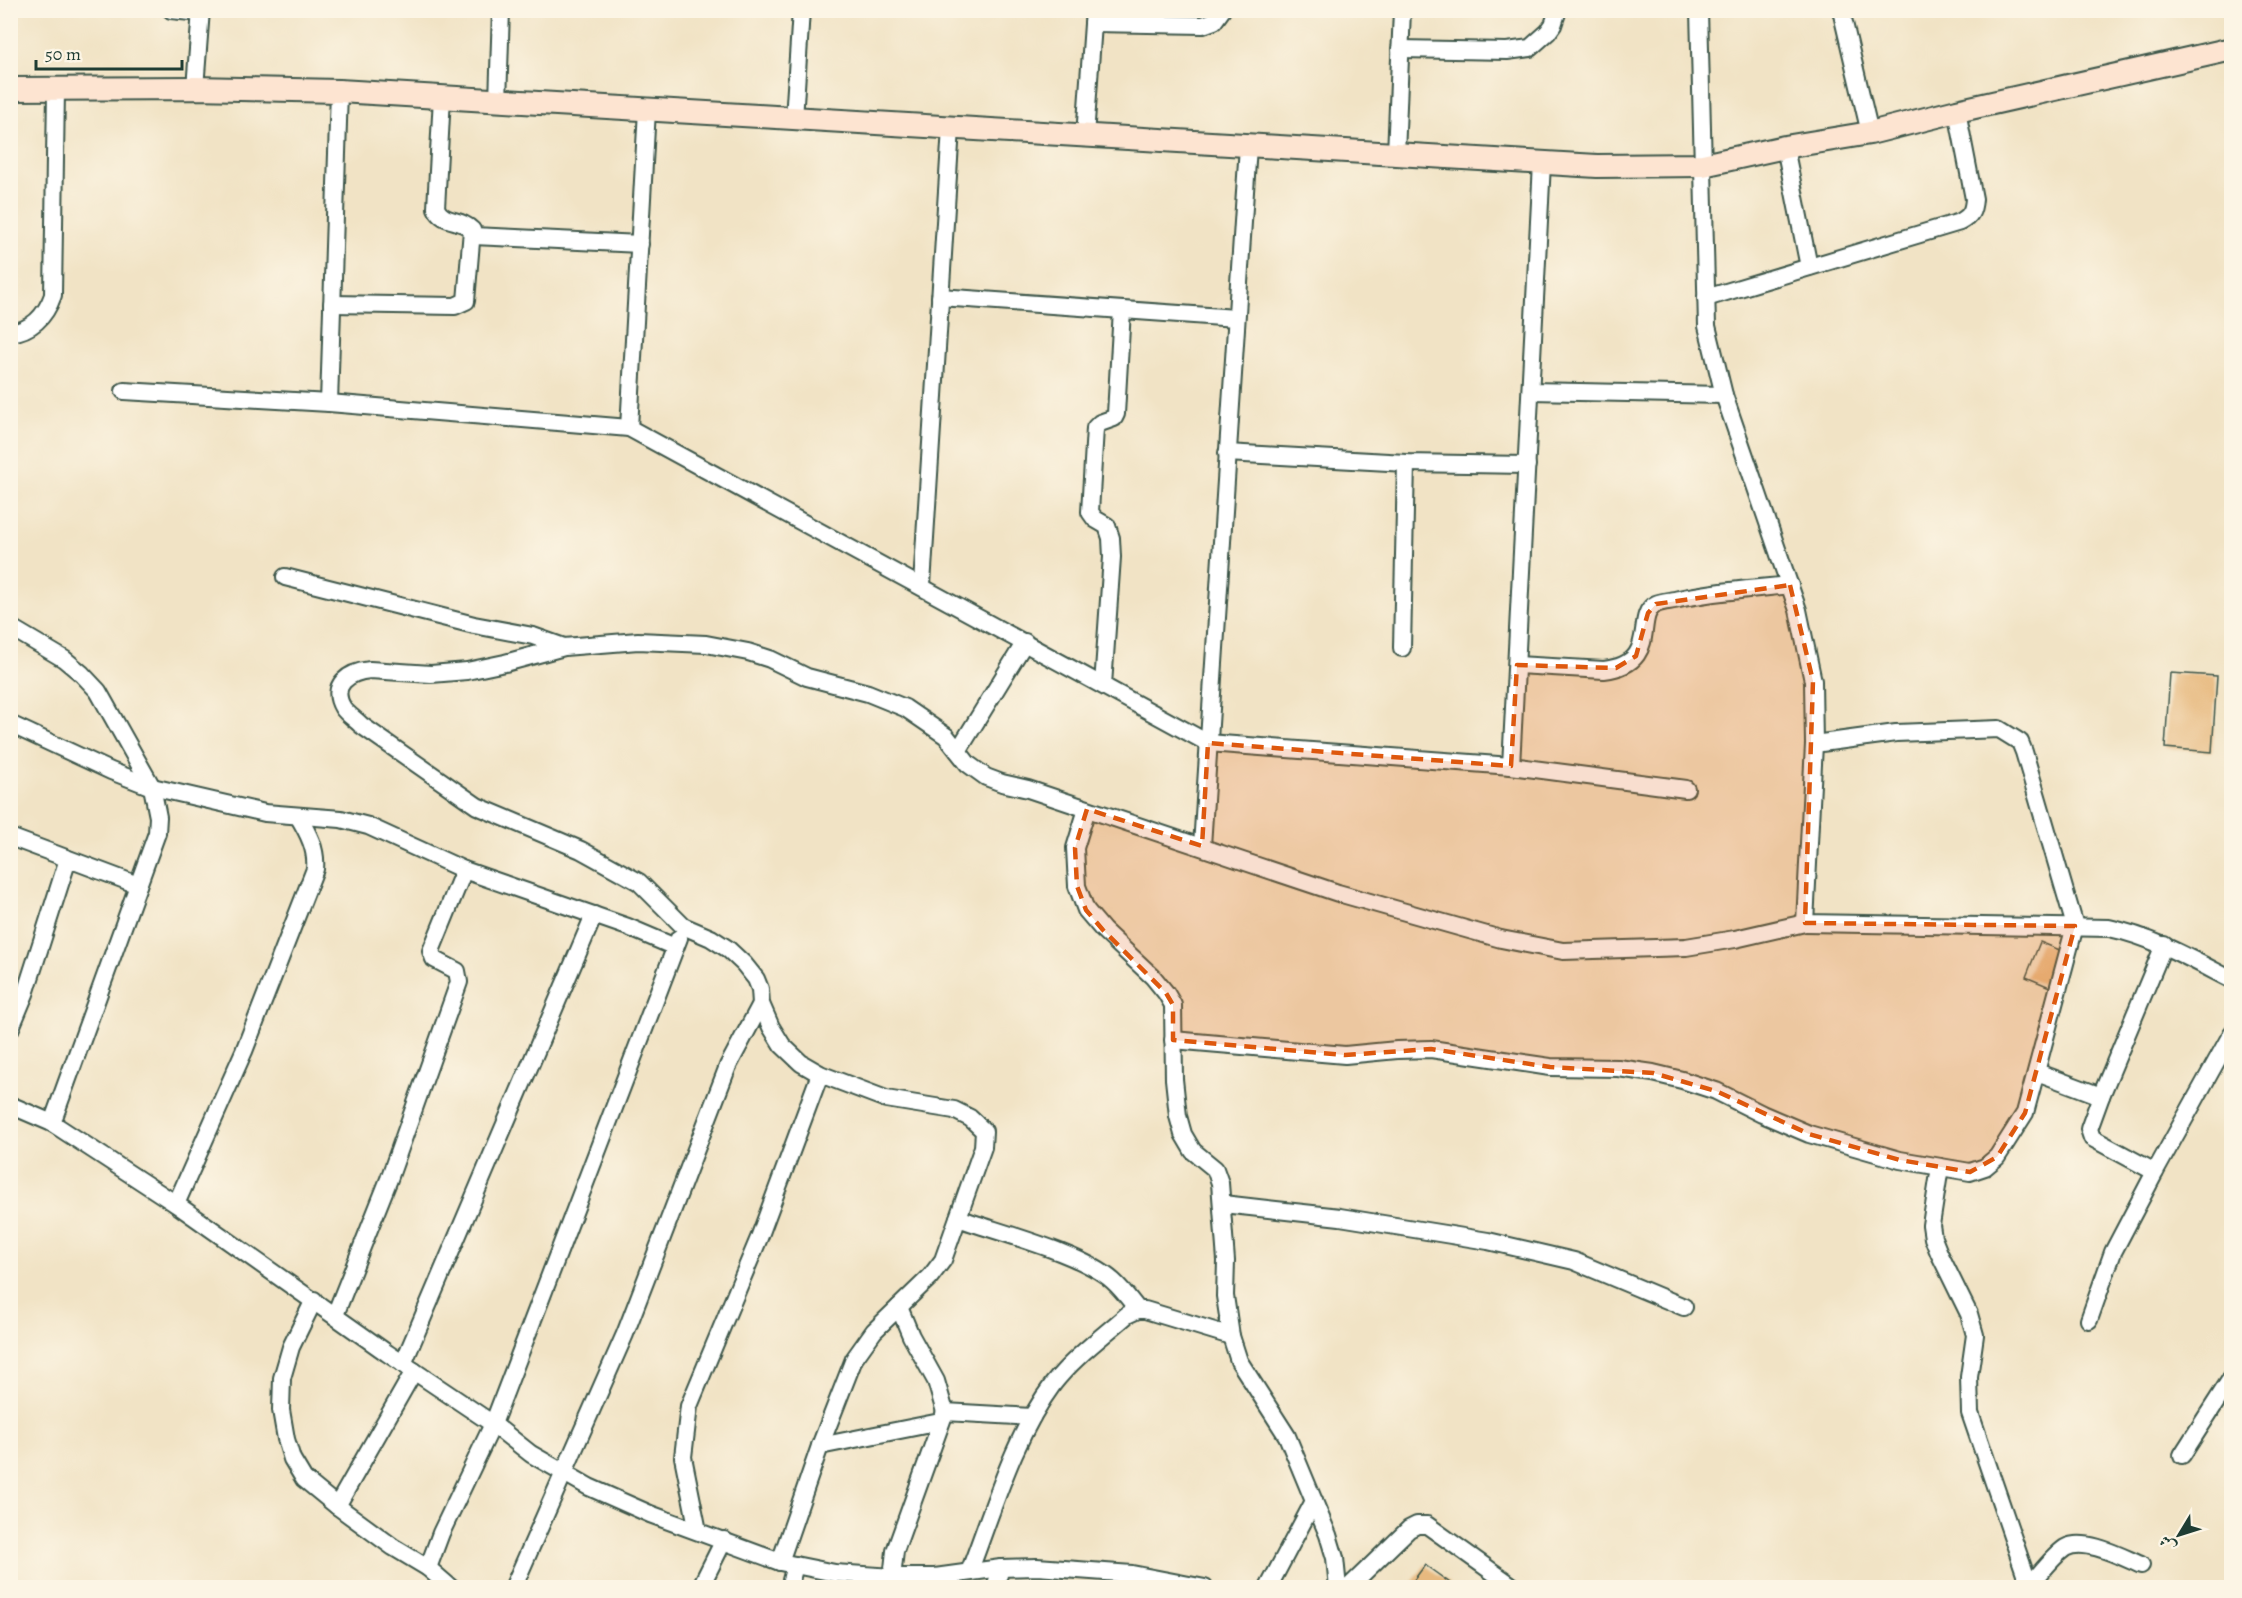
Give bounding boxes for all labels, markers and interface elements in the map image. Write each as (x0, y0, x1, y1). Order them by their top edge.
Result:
scale bar (36, 33, 182, 71)
text: 50 m (45, 42, 81, 66)
north arrow (2149, 1505, 2209, 1565)
text: ش (2154, 1531, 2182, 1557)

